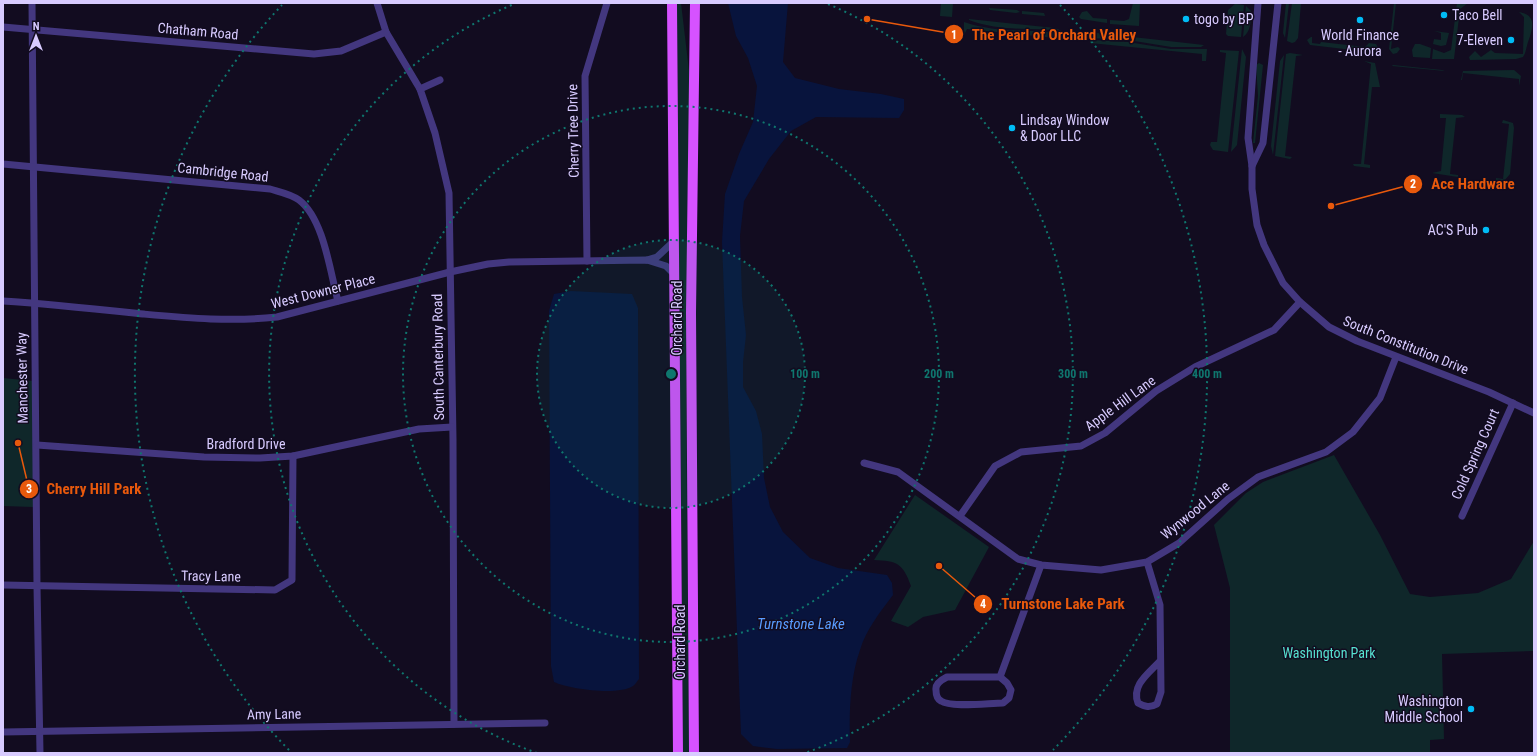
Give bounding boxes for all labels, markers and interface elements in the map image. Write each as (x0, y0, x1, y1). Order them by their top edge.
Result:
place label: Taco Bell (1452, 7, 1503, 23)
marker: Taco Bell (1439, 10, 1449, 20)
place label: togo by BP (1194, 11, 1254, 27)
marker: togo by BP (1181, 14, 1191, 24)
marker: World Finance - Aurora (1355, 15, 1365, 25)
north arrow (16, 16, 56, 56)
text: N (33, 20, 40, 33)
street label: Chatham Road (157, 20, 239, 42)
callout: The Pearl of Orchard Valley (944, 21, 1144, 48)
text: The Pearl of Orchard Valley (972, 26, 1137, 44)
place label: World Finance - Aurora (1321, 27, 1400, 59)
text: 1 (951, 28, 957, 42)
place label: 7-Eleven (1457, 32, 1503, 48)
marker: 7-Eleven (1506, 35, 1516, 45)
street label: Cherry Tree Drive (564, 84, 582, 178)
place label: Lindsay Window & Door LLC (1020, 112, 1109, 144)
marker: Lindsay Window & Door LLC (1007, 123, 1017, 133)
street label: Cambridge Road (177, 159, 269, 185)
callout: Ace Hardware (1403, 171, 1523, 198)
text: Ace Hardware (1431, 175, 1515, 193)
text: 2 (1410, 177, 1416, 191)
place label: AC'S Pub (1428, 222, 1478, 238)
marker: AC'S Pub (1481, 225, 1491, 235)
street label: West Downer Place (269, 270, 377, 312)
street label: Orchard Road (669, 281, 685, 355)
street label: South Canterbury Road (429, 293, 447, 421)
street label: South Constitution Drive (1341, 313, 1471, 378)
street label: Manchester Way (13, 332, 31, 424)
centre of rings (664, 367, 678, 381)
text: 100 m (790, 367, 820, 381)
text: 200 m (924, 367, 954, 381)
text: 300 m (1058, 367, 1088, 381)
text: 400 m (1192, 367, 1222, 381)
street label: Apple Hill Lane (1082, 372, 1159, 434)
street label: Cold Spring Court (1448, 406, 1502, 502)
street label: Bradford Drive (207, 436, 286, 452)
callout: Cherry Hill Park (19, 475, 150, 502)
street label: Wynwood Lane (1158, 477, 1233, 542)
text: Cherry Hill Park (47, 480, 142, 498)
text: 3 (26, 482, 32, 496)
street label: Tracy Lane (181, 567, 241, 585)
callout: Turnstone Lake Park (973, 590, 1133, 617)
text: Turnstone Lake Park (1001, 595, 1126, 613)
text: 4 (980, 597, 986, 611)
street label: Orchard Road (672, 605, 688, 679)
water label: Turnstone Lake (757, 615, 845, 633)
park label: Washington Park (1282, 645, 1376, 661)
place label: Washington Middle School (1385, 693, 1463, 725)
marker: Washington Middle School (1466, 704, 1476, 714)
street label: Amy Lane (247, 706, 302, 722)

